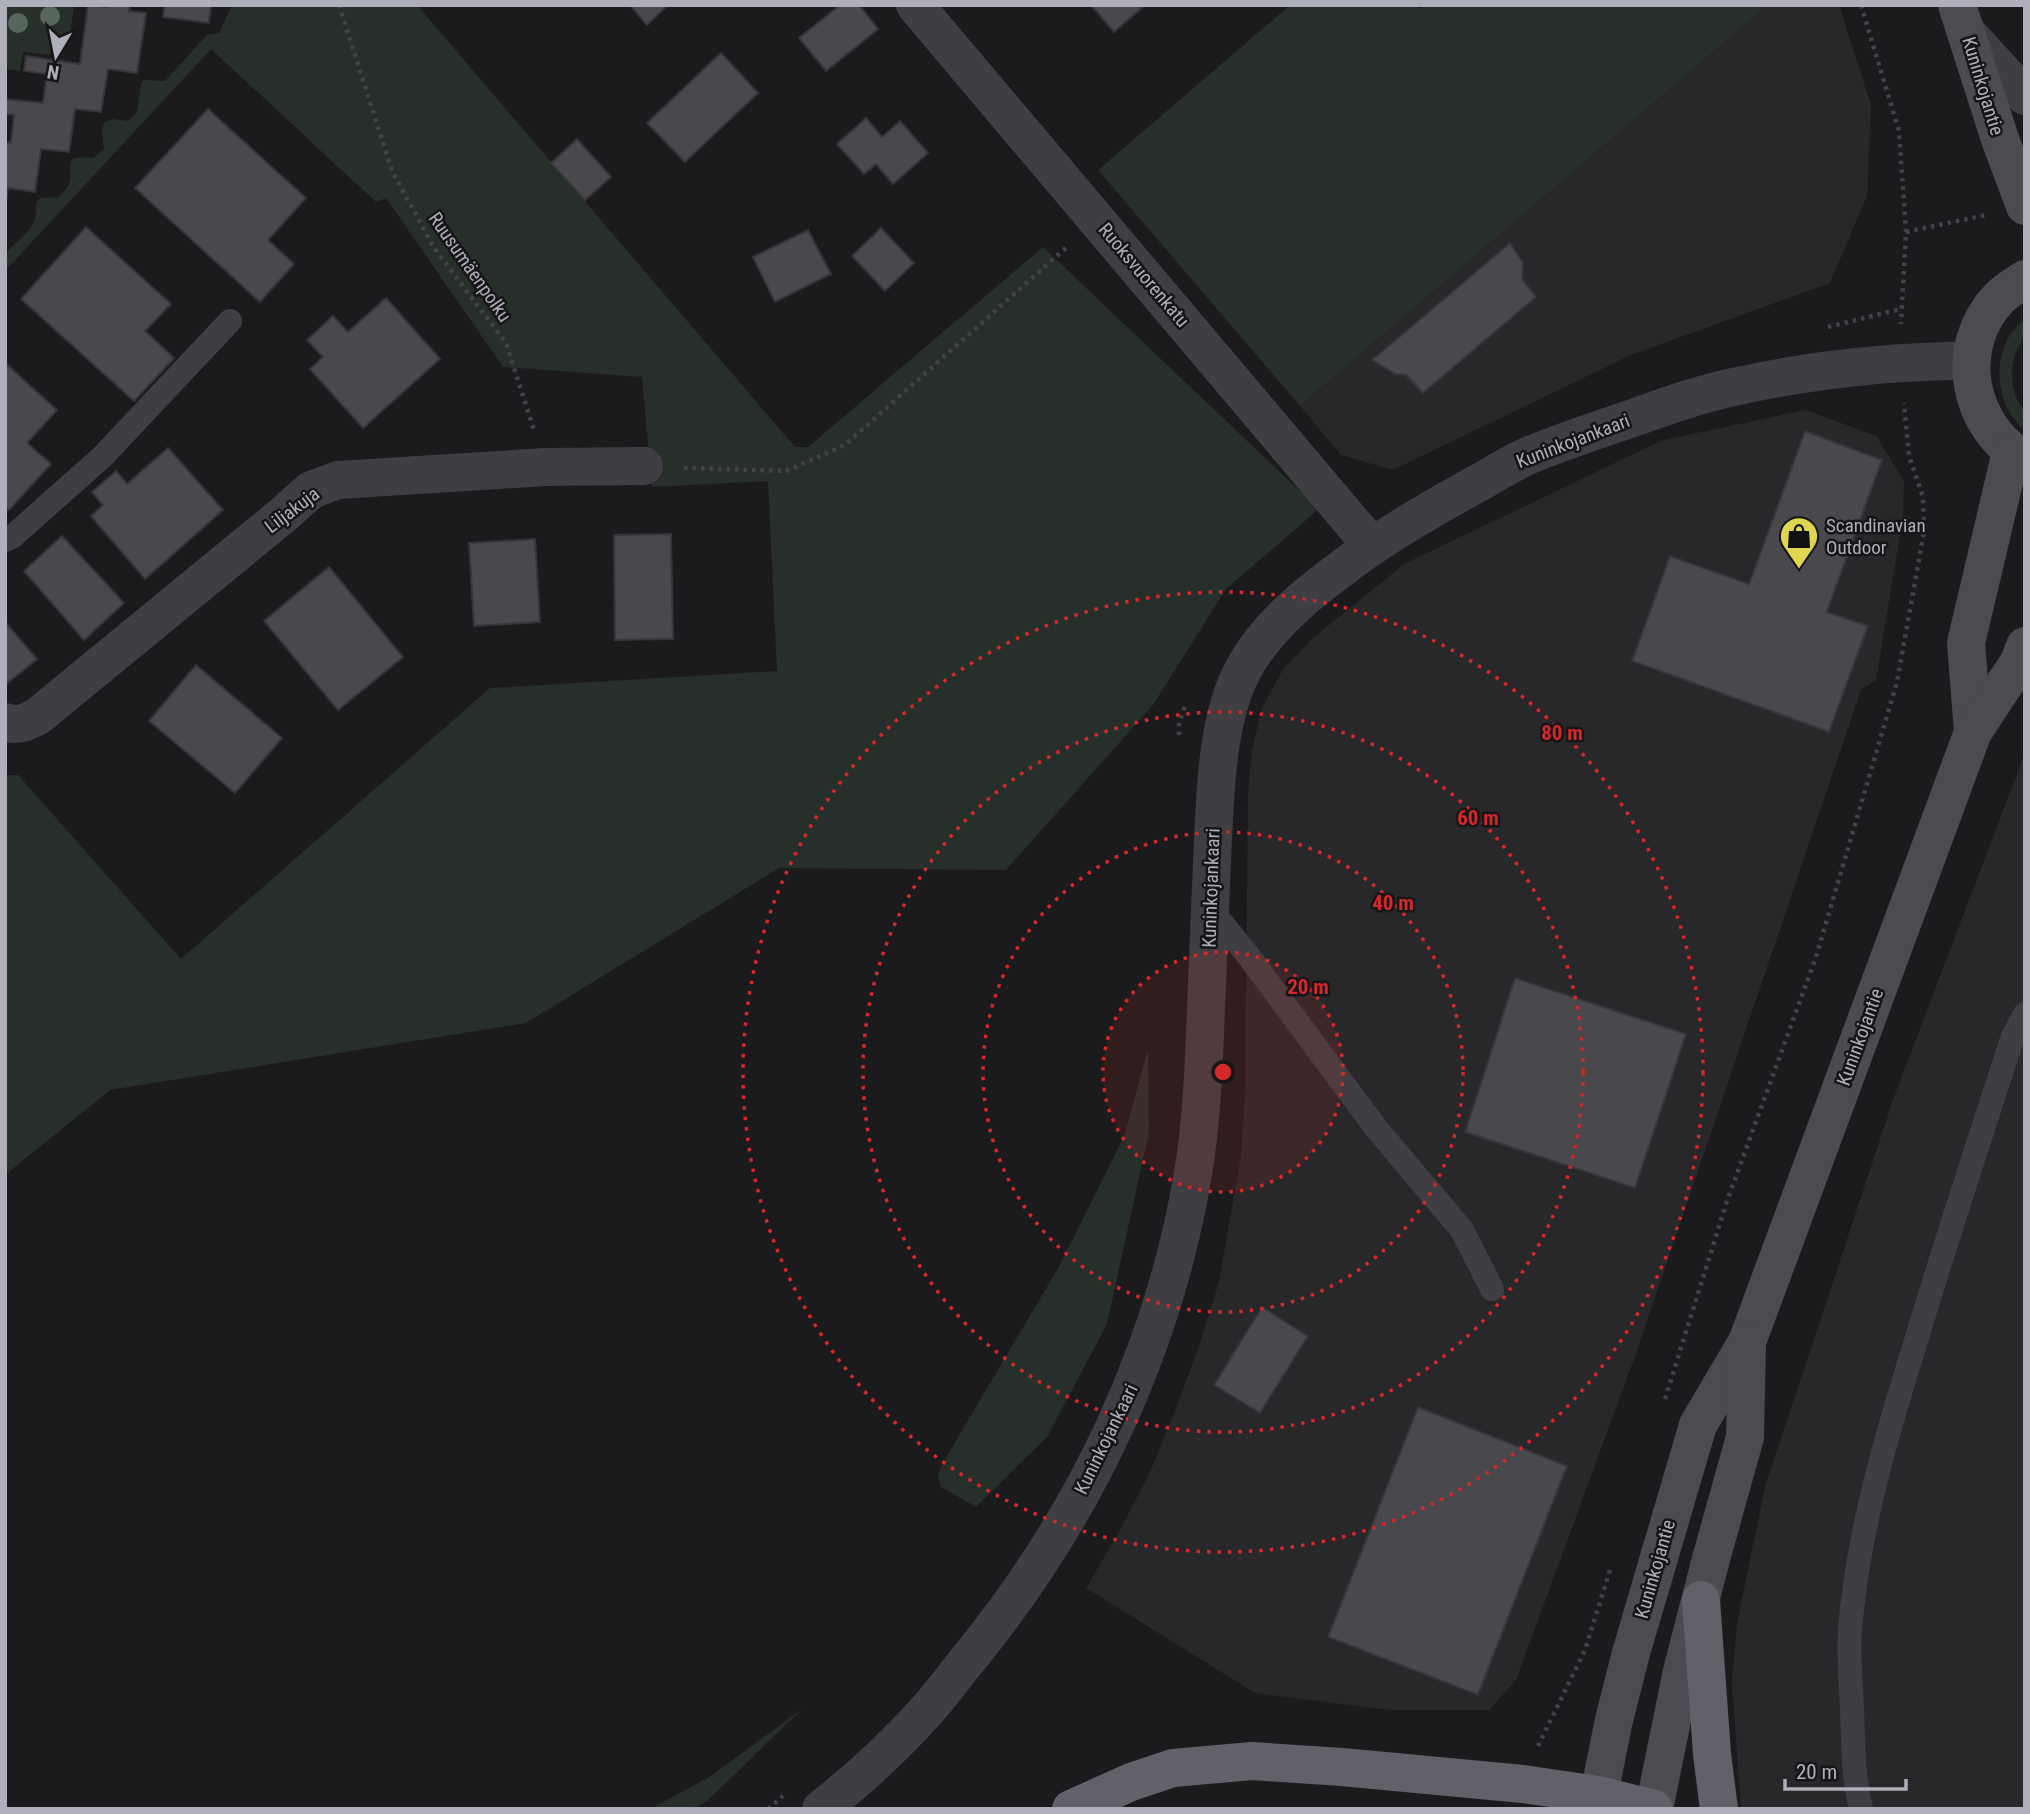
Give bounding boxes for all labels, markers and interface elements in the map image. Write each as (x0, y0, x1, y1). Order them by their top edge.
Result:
north arrow (21, 21, 91, 91)
street label: Kuninkojantie (1957, 34, 2009, 138)
text: N (45, 60, 61, 85)
street label: Ruusumäenpolku (424, 208, 516, 326)
street label: Ruoksvuorenkatu (1094, 218, 1194, 332)
street label: Kuninkojankaari (1513, 409, 1633, 473)
street label: Liljakuja (260, 482, 324, 538)
place label: Scandinavian Outdoor (1826, 514, 1926, 559)
shop icon: Scandinavian Outdoor (1778, 515, 1820, 570)
text: 80 m (1541, 721, 1583, 745)
text: 60 m (1457, 806, 1499, 830)
street label: Kuninkojankaari (1197, 828, 1225, 948)
text: 40 m (1372, 891, 1414, 915)
text: 20 m (1287, 975, 1329, 999)
street label: Kuninkojantie (1832, 985, 1888, 1089)
centre of rings (1211, 1060, 1235, 1084)
street label: Kuninkojankaari (1069, 1380, 1143, 1498)
street label: Kuninkojantie (1630, 1517, 1680, 1621)
scale bar (1785, 1748, 1906, 1792)
text: 20 m (1796, 1760, 1837, 1784)

